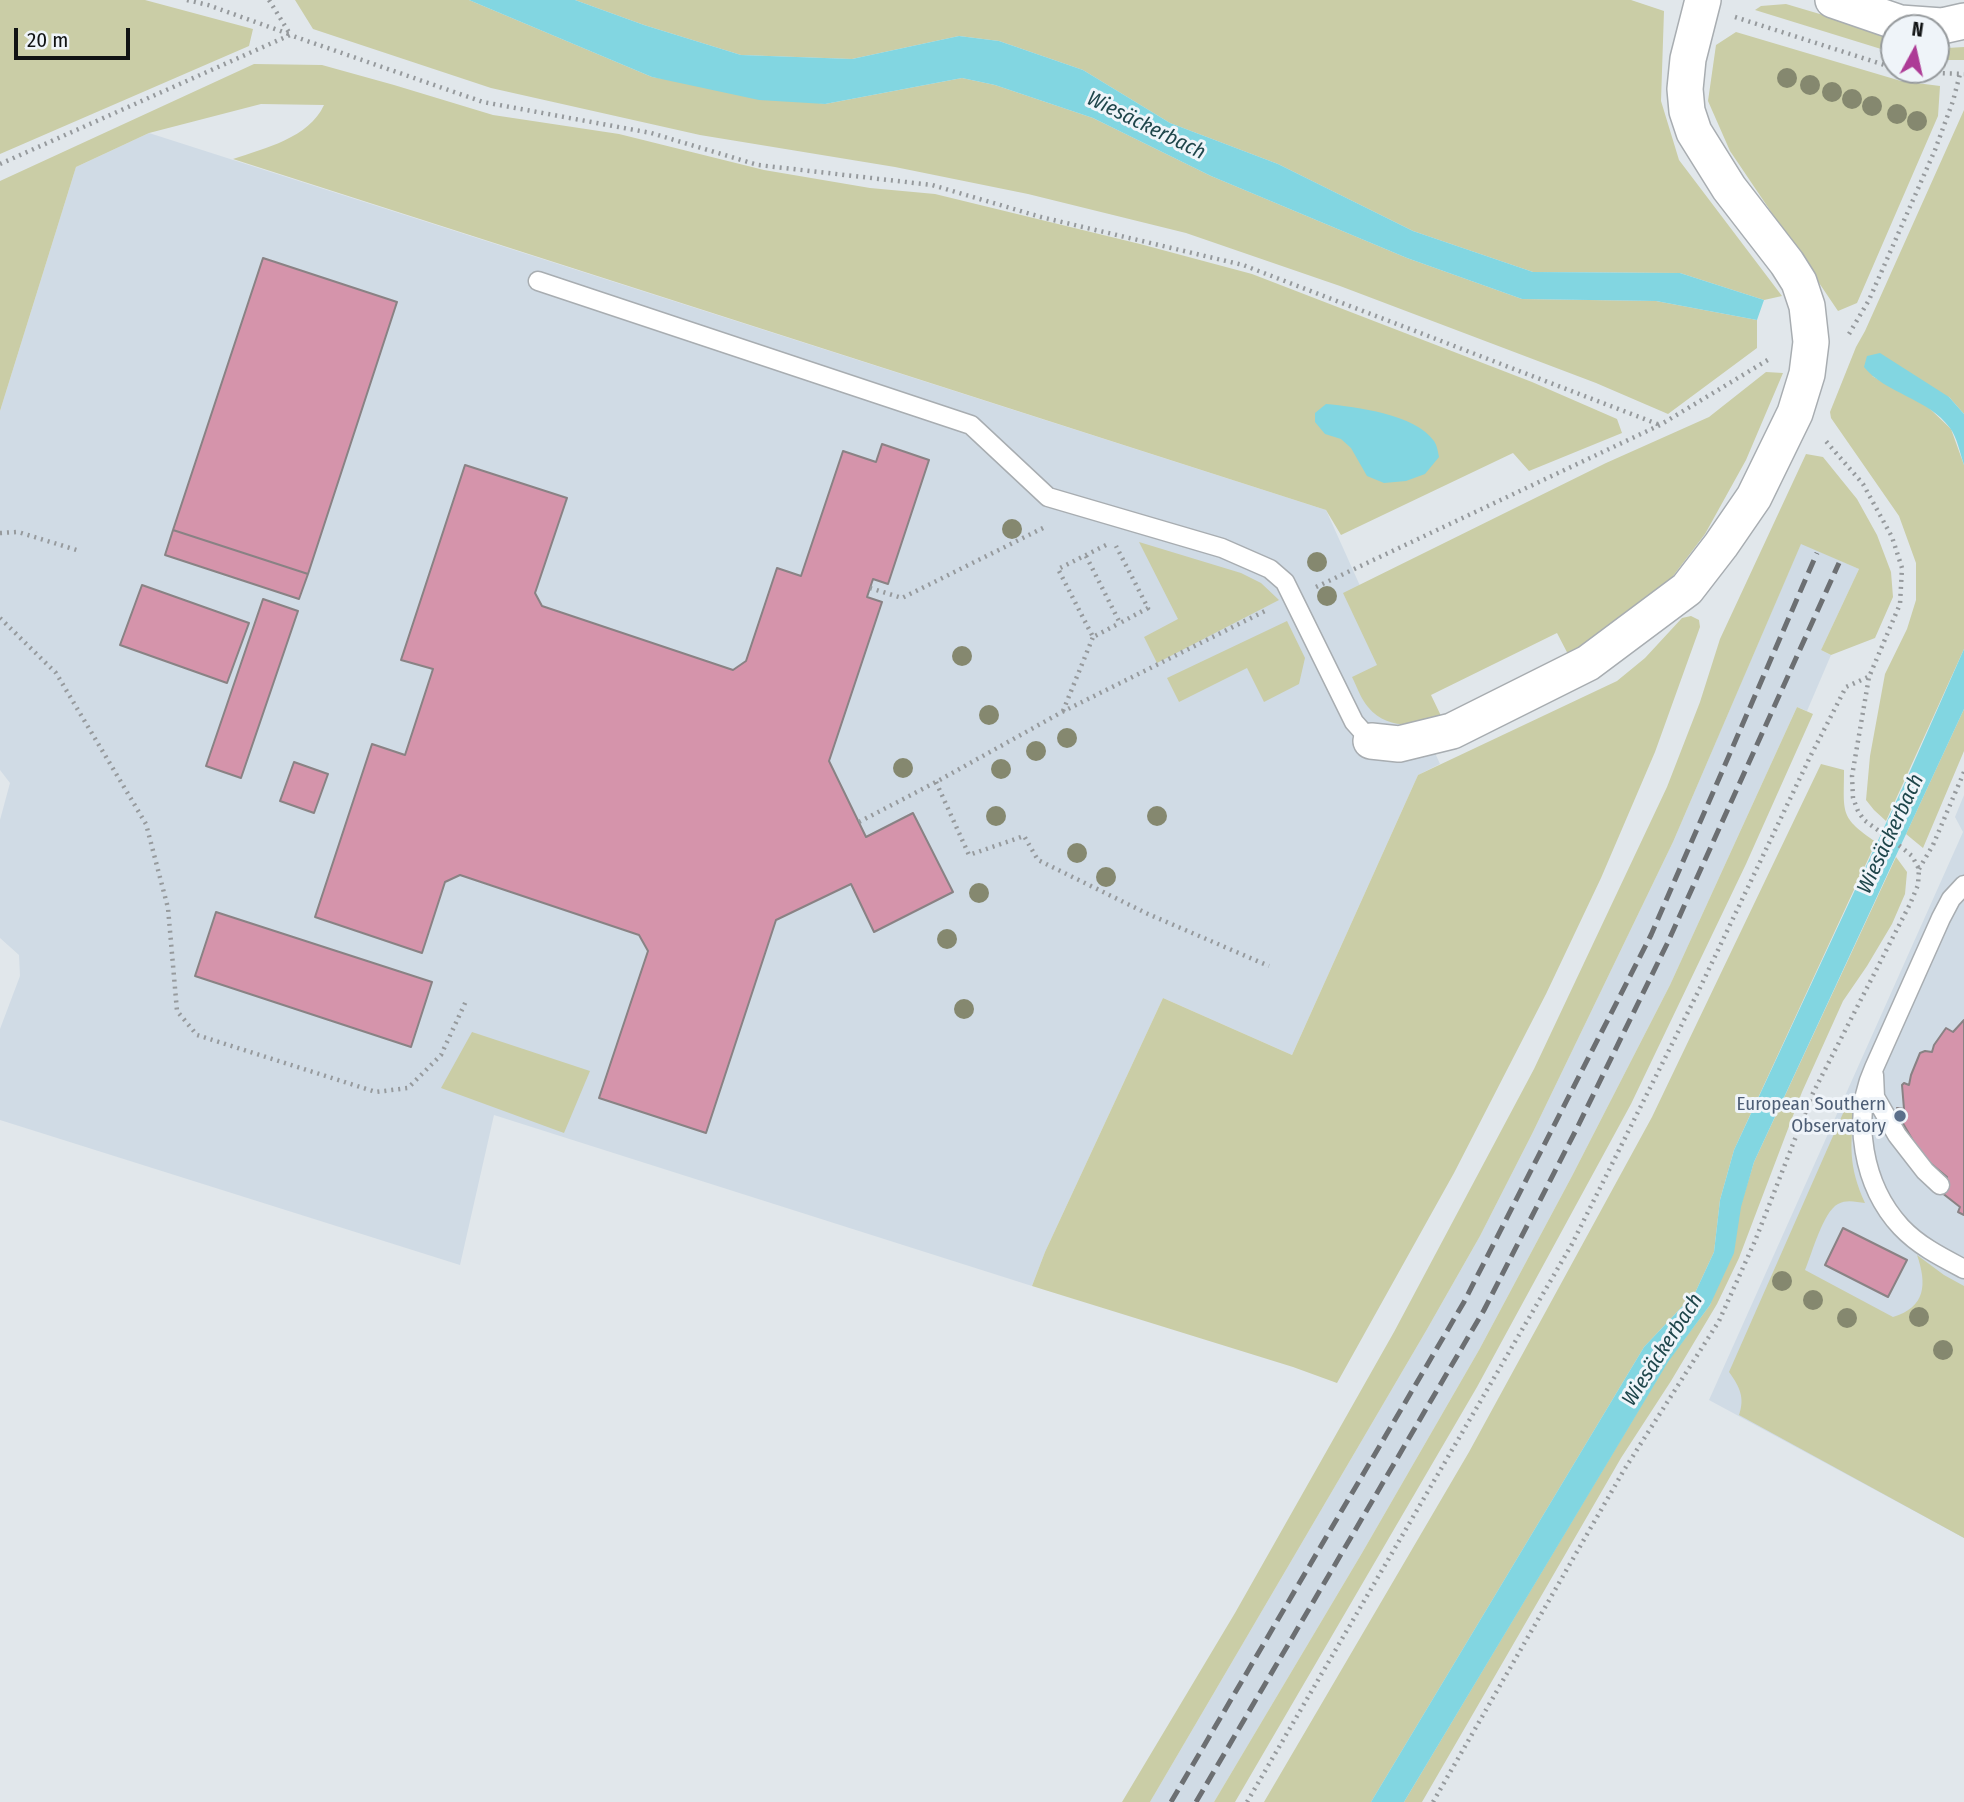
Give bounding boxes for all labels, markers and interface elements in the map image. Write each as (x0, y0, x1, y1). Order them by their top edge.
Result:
scale bar (18, 14, 133, 58)
north arrow (1880, 14, 1950, 84)
text: N (1910, 18, 1925, 42)
text: 20 m (27, 27, 68, 53)
water label: Wiesäckerbach (1082, 86, 1210, 166)
water label: Wiesäckerbach (1852, 770, 1930, 898)
place label: European Southern Observatory (1737, 1094, 1886, 1138)
marker: European Southern Observatory (1892, 1108, 1908, 1124)
water label: Wiesäckerbach (1617, 1289, 1709, 1411)

